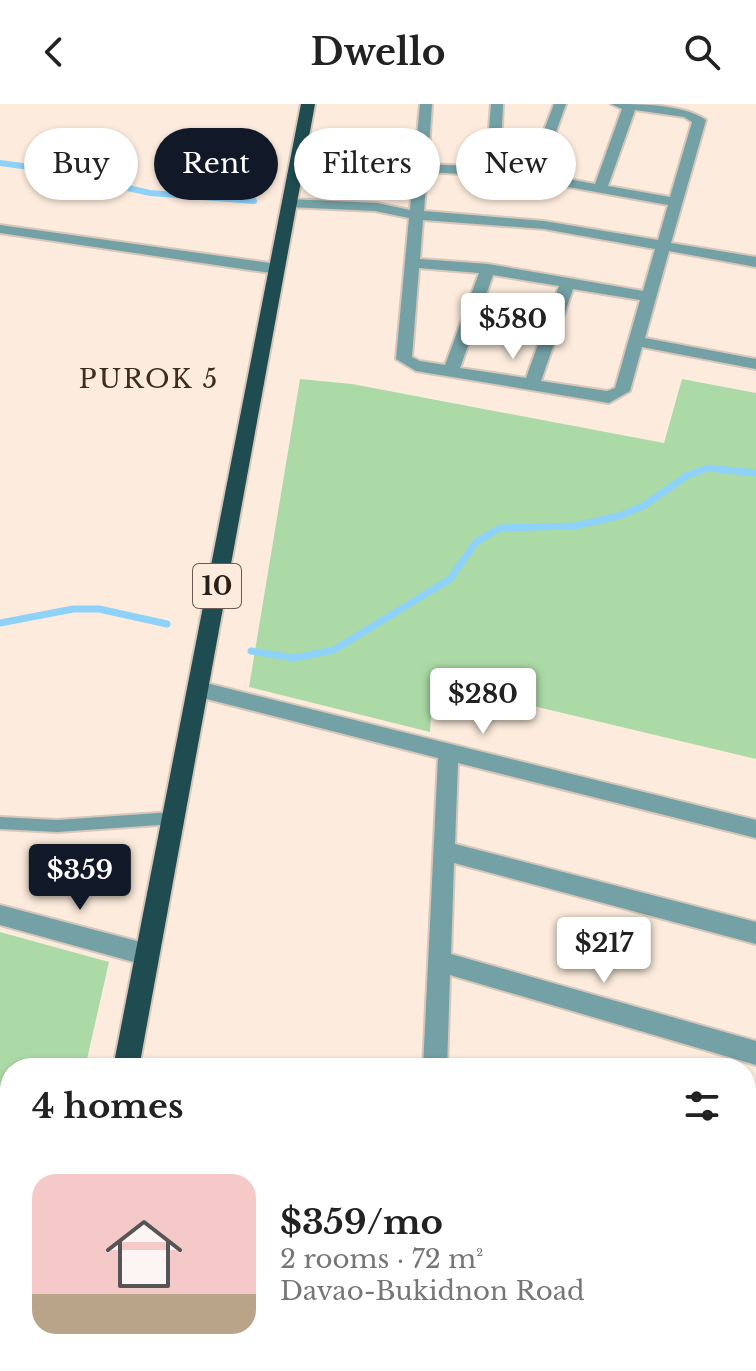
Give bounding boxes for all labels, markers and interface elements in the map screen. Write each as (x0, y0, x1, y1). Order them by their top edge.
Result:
icon: back (32, 30, 76, 74)
text: Dwello (311, 30, 445, 75)
icon: search (680, 30, 724, 74)
chip: Buy (24, 128, 138, 200)
chip: Rent (154, 128, 278, 200)
chip: Filters (294, 128, 440, 200)
chip: New (456, 128, 576, 200)
pin: $580 (466, 293, 560, 361)
text: $580 (479, 303, 547, 335)
district label: PUROK 5 (79, 363, 219, 395)
road number: 10 (193, 564, 241, 608)
pin: $280 (436, 668, 530, 736)
text: $280 (448, 678, 518, 710)
pin: $359 (33, 844, 127, 912)
text: $359 (47, 854, 113, 886)
pin: $217 (557, 917, 651, 985)
text: $217 (575, 927, 633, 959)
icon: filters (680, 1084, 724, 1128)
text: 4 homes (32, 1085, 184, 1127)
text: $359/mo (280, 1201, 443, 1243)
icon: home (96, 1206, 192, 1302)
text: 2 rooms · 72 m² (280, 1243, 483, 1275)
text: Davao-Bukidnon Road (280, 1275, 585, 1307)

